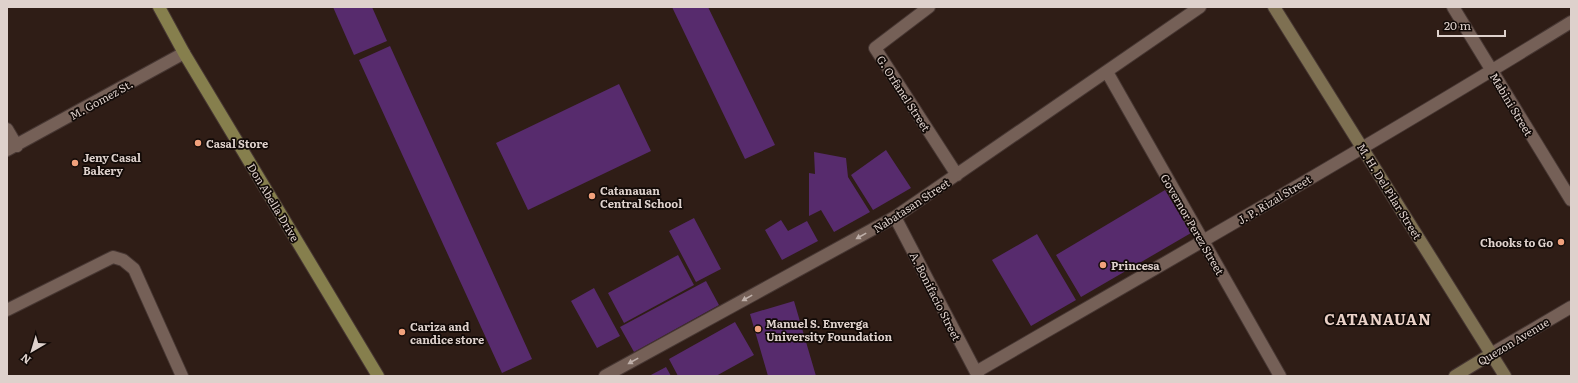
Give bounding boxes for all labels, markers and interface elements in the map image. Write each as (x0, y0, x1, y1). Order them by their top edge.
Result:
scale bar (1438, 12, 1505, 38)
text: 20 m (1444, 16, 1471, 34)
street label: G. Orfanel Street (873, 52, 935, 135)
street label: Mabini Street (1487, 69, 1538, 139)
street label: M. Gomez St. (67, 75, 135, 123)
place label: Casal Store (206, 135, 268, 151)
marker: Casal Store (193, 138, 203, 148)
street label: M. H. Del Pilar Street (1354, 140, 1426, 243)
place label: Jeny Casal Bakery (83, 149, 141, 178)
marker: Jeny Casal Bakery (70, 158, 80, 168)
street label: Don Abella Drive (244, 160, 304, 244)
street label: Governor Perez Street (1157, 170, 1229, 278)
street label: J. P. Rizal Street (1234, 170, 1314, 227)
street label: Nabatasan Street (870, 174, 953, 236)
place label: Catanauan Central School (600, 182, 682, 211)
marker: Catanauan Central School (587, 191, 597, 201)
one-way arrow (855, 232, 867, 239)
place label: Chooks to Go (1480, 234, 1553, 250)
marker: Chooks to Go (1556, 237, 1566, 247)
street label: A. Bonifacio Street (907, 249, 966, 344)
place label: Princesa (1111, 257, 1160, 273)
marker: Princesa (1098, 260, 1108, 270)
one-way arrow (741, 295, 753, 302)
district label: CATANAUAN (1324, 307, 1432, 330)
street label: Quezon Avenue (1474, 313, 1552, 369)
place label: Manuel S. Enverga University Foundation (766, 315, 892, 344)
place label: Cariza and candice store (410, 318, 484, 347)
marker: Manuel S. Enverga University Foundation (753, 324, 763, 334)
marker: Cariza and candice store (397, 327, 407, 337)
north arrow (12, 331, 52, 371)
text: N (17, 351, 34, 369)
one-way arrow (627, 357, 639, 364)

